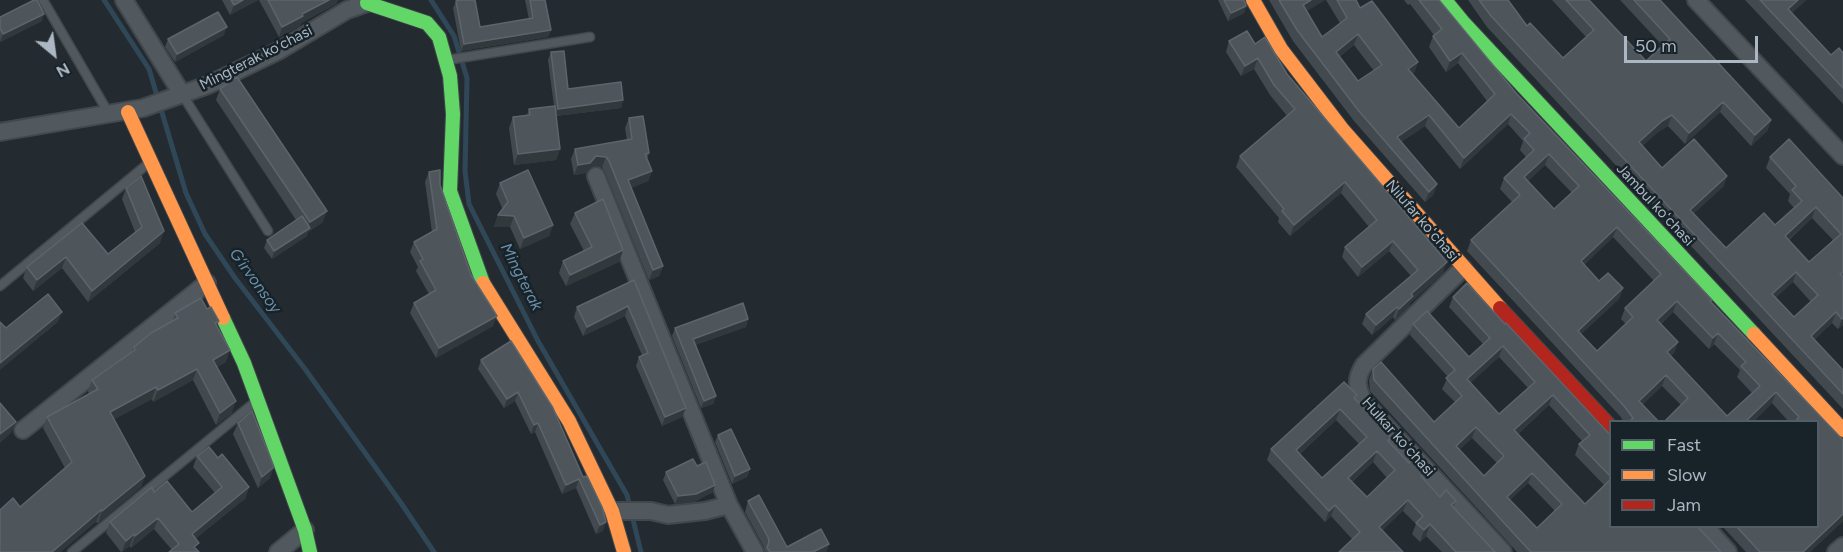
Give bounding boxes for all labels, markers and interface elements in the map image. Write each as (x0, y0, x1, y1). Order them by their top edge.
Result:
street label: Mingterak ko‘chasi (197, 22, 315, 94)
north arrow (24, 24, 84, 84)
scale bar (1627, 24, 1760, 62)
text: 50 m (1635, 35, 1677, 57)
text: N (53, 59, 73, 81)
street label: Jambul koʻchasi (1612, 160, 1698, 250)
street label: Nilufar koʻchasi (1382, 176, 1462, 266)
water label: Mingterak (496, 240, 546, 314)
water label: G‘irvonsoy (225, 245, 285, 317)
street label: Hulkar koʻchasi (1358, 394, 1438, 480)
legend (1609, 420, 1819, 528)
text: Fast (1667, 434, 1701, 456)
text: Slow (1667, 464, 1706, 486)
text: Jam (1667, 494, 1701, 516)

